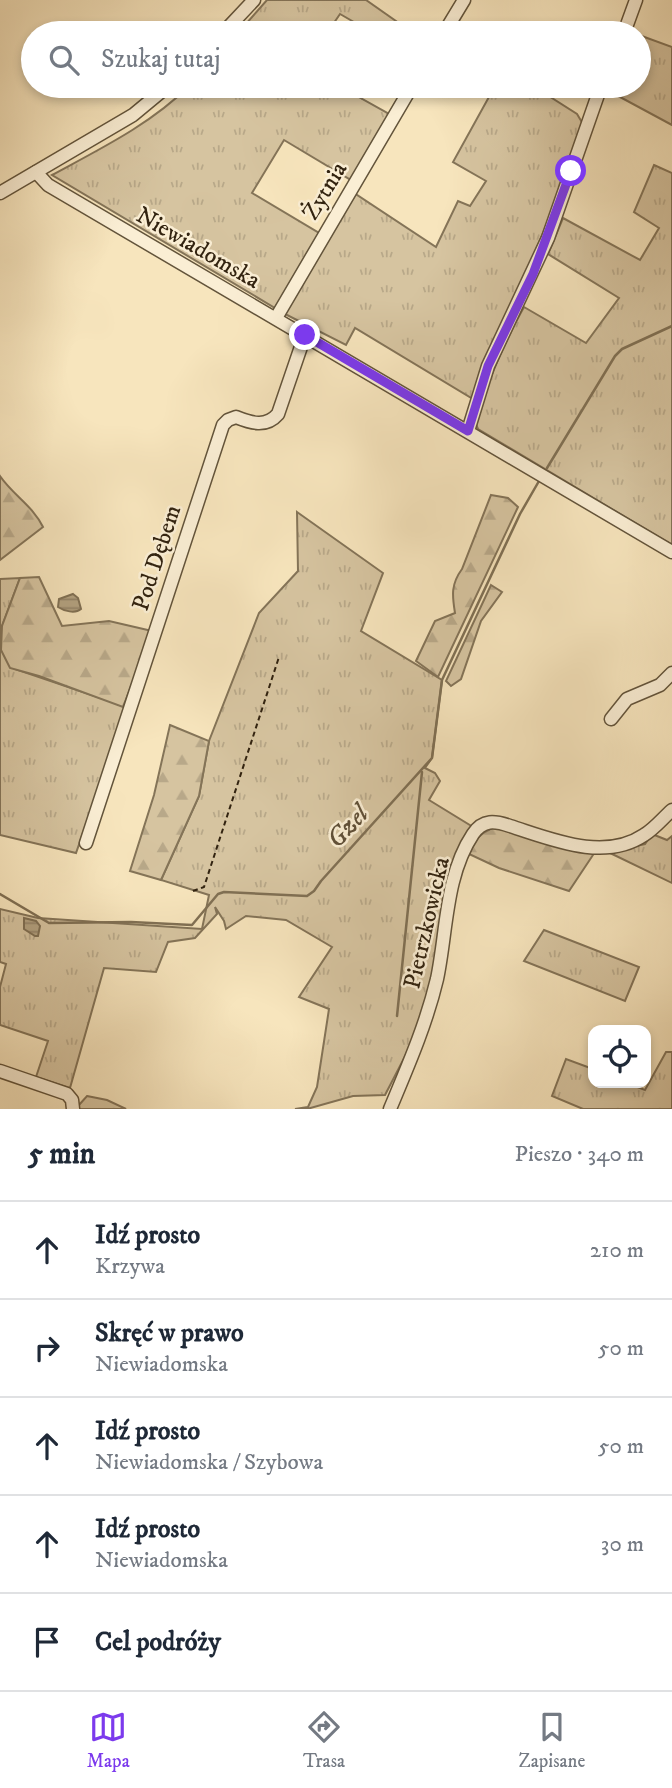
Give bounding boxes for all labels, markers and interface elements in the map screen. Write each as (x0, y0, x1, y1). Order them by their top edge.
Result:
search box (21, 21, 651, 98)
icon: search (45, 41, 83, 79)
text: Szukaj tutaj (101, 43, 221, 76)
street label: Żytnia (295, 155, 354, 226)
route start (555, 155, 586, 186)
street label: Niewiadomska (130, 200, 266, 296)
route end (289, 319, 320, 350)
street label: Pod Dębem (126, 501, 188, 615)
water label: Gzel (320, 796, 378, 856)
street label: Pietrzkowicka (397, 853, 457, 992)
map controls (588, 1025, 651, 1088)
button: locate (588, 1025, 651, 1088)
text: 5 min (28, 1136, 95, 1173)
text: Pieszo · 340 m (515, 1140, 644, 1169)
text: Idź prosto (95, 1219, 200, 1252)
icon: ahead (28, 1231, 66, 1269)
text: 210 m (590, 1236, 644, 1265)
text: Krzywa (95, 1252, 165, 1281)
text: Skręć w prawo (95, 1317, 244, 1350)
icon: right (28, 1329, 66, 1367)
text: 50 m (598, 1334, 644, 1363)
text: Niewiadomska (95, 1350, 228, 1379)
text: Idź prosto (95, 1415, 200, 1448)
icon: ahead (28, 1427, 66, 1465)
text: 50 m (598, 1432, 644, 1461)
text: Niewiadomska / Szybowa (95, 1448, 323, 1477)
text: Idź prosto (95, 1513, 200, 1546)
icon: ahead (28, 1525, 66, 1563)
text: 30 m (601, 1530, 644, 1559)
text: Niewiadomska (95, 1546, 228, 1575)
icon: arrive (28, 1623, 66, 1661)
text: Cel podróży (95, 1626, 221, 1659)
tab: Mapa (87, 1708, 130, 1773)
tab: Trasa (303, 1708, 345, 1773)
tab: Zapisane (518, 1708, 585, 1773)

